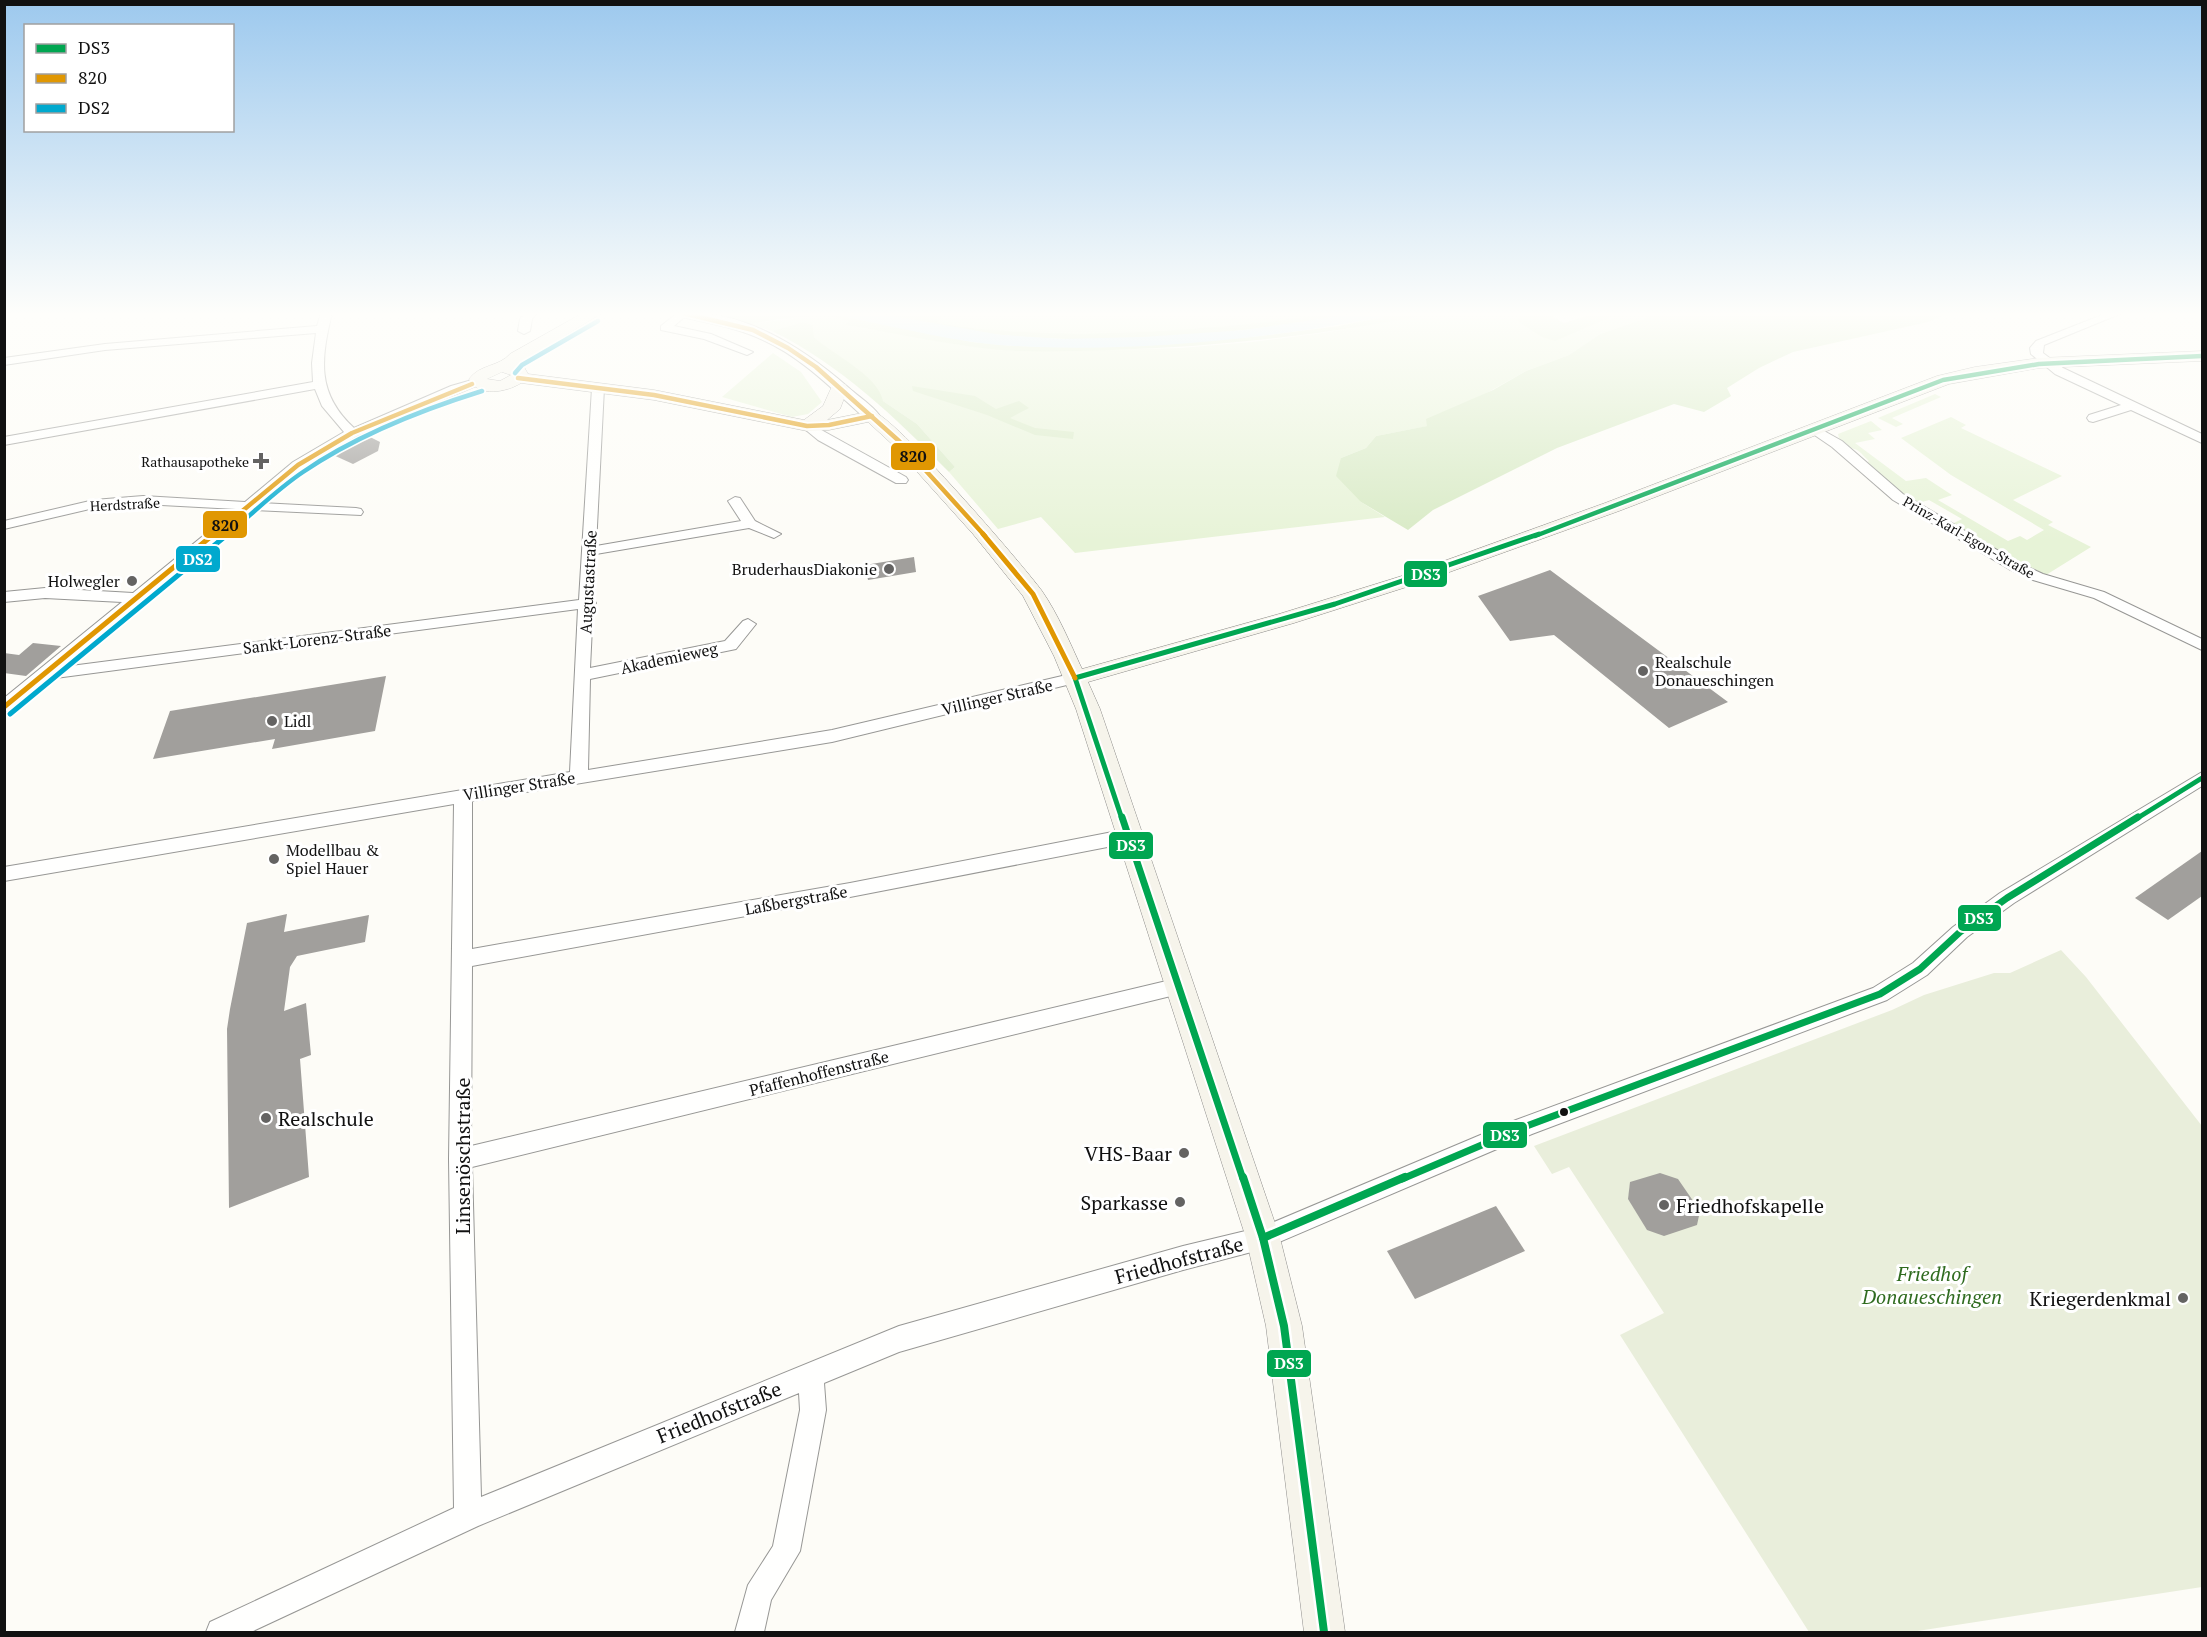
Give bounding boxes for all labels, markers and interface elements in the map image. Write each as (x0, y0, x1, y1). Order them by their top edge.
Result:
legend (24, 24, 234, 132)
text: DS3 (78, 35, 110, 59)
text: 820 (78, 65, 107, 89)
text: DS2 (78, 95, 110, 119)
line badge: 820 (890, 442, 936, 471)
text: 820 (899, 445, 927, 467)
place label: Rathausapotheke (141, 452, 249, 471)
marker: Rathausapotheke (254, 454, 268, 468)
street label: Prinz-Karl-Egon-Straße (1900, 491, 2038, 583)
street label: Herdstraße (90, 493, 160, 515)
line badge: 820 (202, 510, 248, 539)
text: 820 (211, 514, 239, 536)
street label: Augustastraße (574, 529, 602, 635)
line badge: DS2 (175, 545, 221, 573)
text: DS2 (183, 548, 213, 570)
place label: BruderhausDiakonie (732, 558, 877, 580)
line badge: DS3 (1403, 560, 1448, 588)
marker: BruderhausDiakonie (882, 562, 896, 576)
text: DS3 (1411, 563, 1441, 585)
place label: Holwegler (48, 570, 121, 592)
marker: Holwegler (125, 574, 139, 588)
street label: Sankt-Lorenz-Straße (242, 619, 392, 659)
street label: Akademieweg (618, 637, 720, 679)
place label: Realschule Donaueschingen (1655, 651, 1775, 691)
marker: Realschule Donaueschingen (1636, 664, 1650, 678)
street label: Villinger Straße (939, 674, 1055, 720)
place label: Lidl (284, 710, 311, 732)
marker: Lidl (265, 714, 279, 728)
street label: Villinger Straße (461, 766, 577, 806)
line badge: DS3 (1108, 831, 1154, 860)
text: DS3 (1116, 834, 1146, 856)
place label: Modellbau & Spiel Hauer (286, 839, 379, 879)
marker: Modellbau & Spiel Hauer (267, 852, 281, 866)
street label: Laßbergstraße (743, 880, 849, 920)
line badge: DS3 (1957, 904, 2002, 932)
text: DS3 (1964, 907, 1994, 929)
street label: Pfaffenhoffenstraße (747, 1045, 891, 1101)
street label: Linsenöschstraße (449, 1078, 476, 1234)
place label: Realschule (278, 1105, 374, 1132)
unlabelled marker (1558, 1106, 1570, 1118)
marker: Realschule (259, 1111, 273, 1125)
line badge: DS3 (1482, 1121, 1528, 1149)
text: DS3 (1490, 1124, 1520, 1146)
place label: VHS-Baar (1084, 1140, 1172, 1167)
marker: VHS-Baar (1177, 1146, 1191, 1160)
place label: Sparkasse (1080, 1189, 1168, 1216)
place label: Friedhofskapelle (1676, 1192, 1824, 1219)
marker: Sparkasse (1173, 1195, 1187, 1209)
marker: Friedhofskapelle (1657, 1198, 1671, 1212)
street label: Friedhofstraße (1112, 1230, 1246, 1290)
park label: Friedhof Donaueschingen (1861, 1260, 2002, 1310)
place label: Kriegerdenkmal (2029, 1285, 2171, 1312)
marker: Kriegerdenkmal (2176, 1291, 2190, 1305)
line badge: DS3 (1266, 1349, 1312, 1378)
text: DS3 (1274, 1352, 1304, 1374)
street label: Friedhofstraße (653, 1375, 785, 1449)

